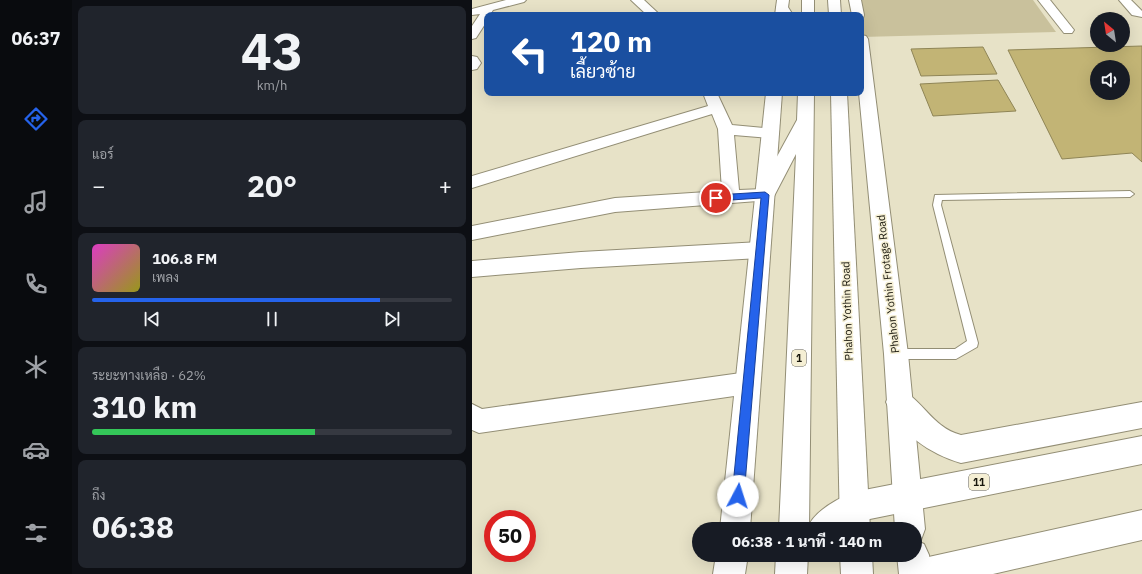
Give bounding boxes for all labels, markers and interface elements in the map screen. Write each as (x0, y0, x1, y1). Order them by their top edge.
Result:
north arrow (1090, 12, 1130, 52)
map controls (1090, 12, 1130, 100)
text: 43 (241, 17, 303, 84)
text: 120 m (570, 23, 652, 60)
text: 06:37 (11, 27, 61, 50)
icon: left (504, 28, 556, 80)
text: เลี้ยวซ้าย (570, 60, 636, 83)
button: sound (1090, 60, 1130, 100)
text: km/h (257, 77, 287, 94)
icon: directions (22, 105, 50, 133)
text: แอร์ (92, 146, 113, 163)
text: 20° (247, 166, 297, 205)
text: − (92, 171, 105, 200)
text: + (439, 171, 452, 200)
pin (699, 181, 733, 215)
icon: arrive (705, 187, 727, 209)
icon: music (22, 188, 50, 216)
street label: Phahon Yothin Frotage Road (874, 214, 902, 354)
text: 106.8 FM (152, 249, 217, 268)
street label: Phahon Yothin Road (838, 261, 856, 361)
text: เพลง (152, 269, 179, 286)
icon: phone (22, 270, 50, 298)
icon: previous (141, 308, 163, 330)
icon: pause (261, 308, 283, 330)
icon: next (381, 308, 403, 330)
road number: 1 (792, 350, 806, 366)
icon: climate (22, 353, 50, 381)
text: ระยะทางเหลือ · 62% (92, 367, 206, 384)
text: 310 km (92, 387, 197, 426)
icon: car (22, 436, 50, 464)
road number: 11 (969, 474, 989, 490)
position arrow (717, 475, 759, 517)
text: ถึง (92, 487, 105, 504)
text: 06:38 (92, 507, 174, 546)
speed limit sign: 50 (484, 510, 536, 562)
icon: filters (22, 519, 50, 547)
text: 06:38 · 1 นาที · 140 m (732, 532, 882, 551)

